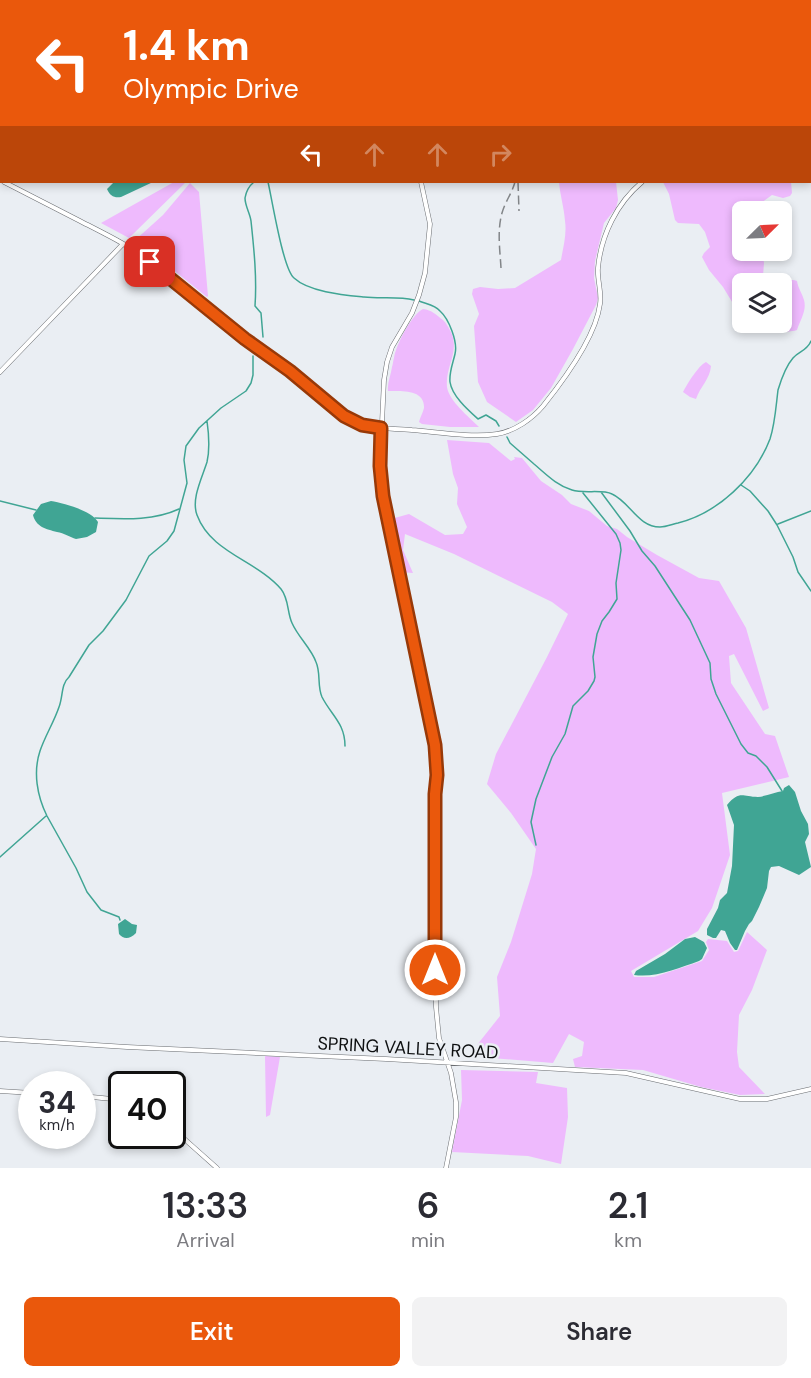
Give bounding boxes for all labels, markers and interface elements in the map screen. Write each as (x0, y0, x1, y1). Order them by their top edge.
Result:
text: 1.4 km (123, 18, 250, 73)
icon: left (24, 24, 102, 102)
text: Olympic Drive (123, 71, 299, 106)
icon: left (295, 138, 328, 171)
icon: ahead (358, 138, 391, 171)
icon: ahead (421, 138, 454, 171)
icon: right (484, 138, 517, 171)
north arrow (732, 201, 792, 261)
map controls (732, 201, 792, 333)
pin (124, 236, 175, 287)
icon: arrive (133, 245, 166, 278)
button: layers (732, 273, 792, 333)
position arrow (403, 938, 467, 1002)
street label: SPRING VALLEY ROAD (317, 1031, 499, 1065)
speed limit sign: 40 (108, 1071, 186, 1149)
text: 34 (38, 1083, 76, 1122)
text: km/h (39, 1115, 75, 1135)
text: 13:33 (163, 1182, 248, 1229)
text: 6 (417, 1182, 439, 1229)
text: 2.1 (608, 1182, 648, 1229)
text: Arrival (176, 1227, 235, 1253)
text: min (411, 1227, 445, 1253)
text: km (614, 1227, 642, 1253)
button: Exit (24, 1297, 400, 1366)
button: Share (412, 1297, 787, 1366)

